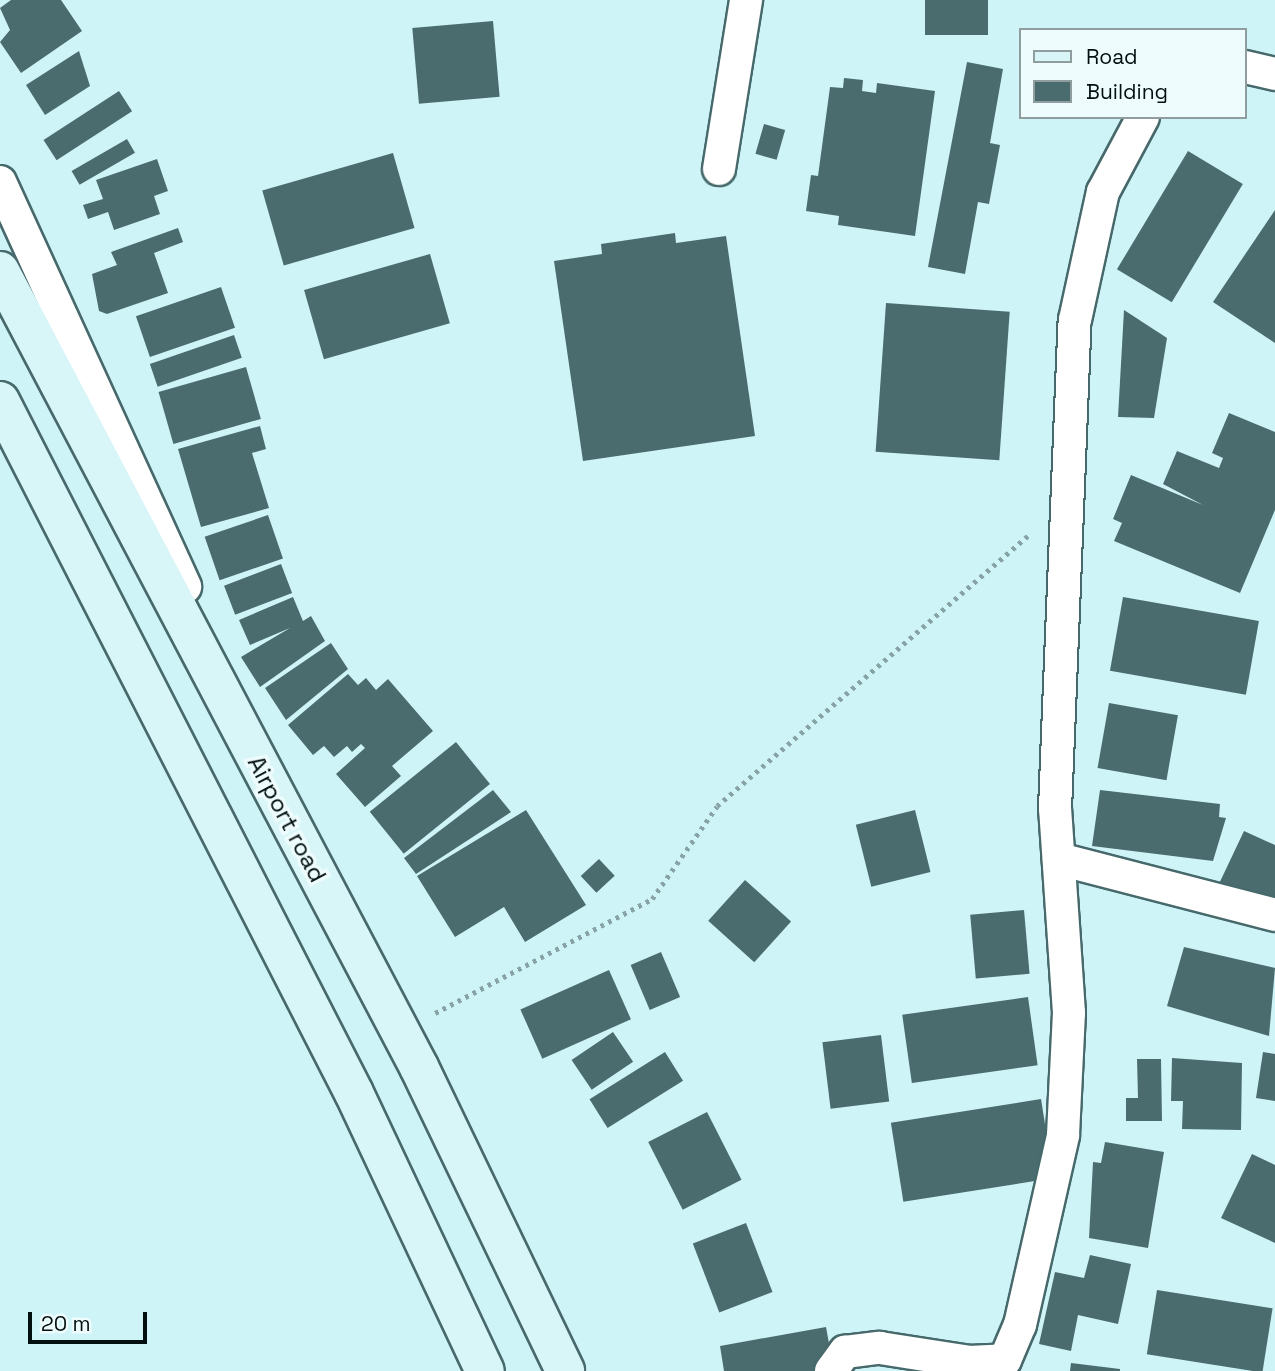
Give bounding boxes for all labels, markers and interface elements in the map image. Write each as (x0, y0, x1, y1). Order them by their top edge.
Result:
legend (1020, 28, 1247, 119)
text: Road (1086, 43, 1138, 70)
text: Building (1086, 78, 1168, 105)
street label: Airport road (242, 751, 332, 887)
scale bar (32, 1298, 150, 1342)
text: 20 m (41, 1310, 91, 1337)

